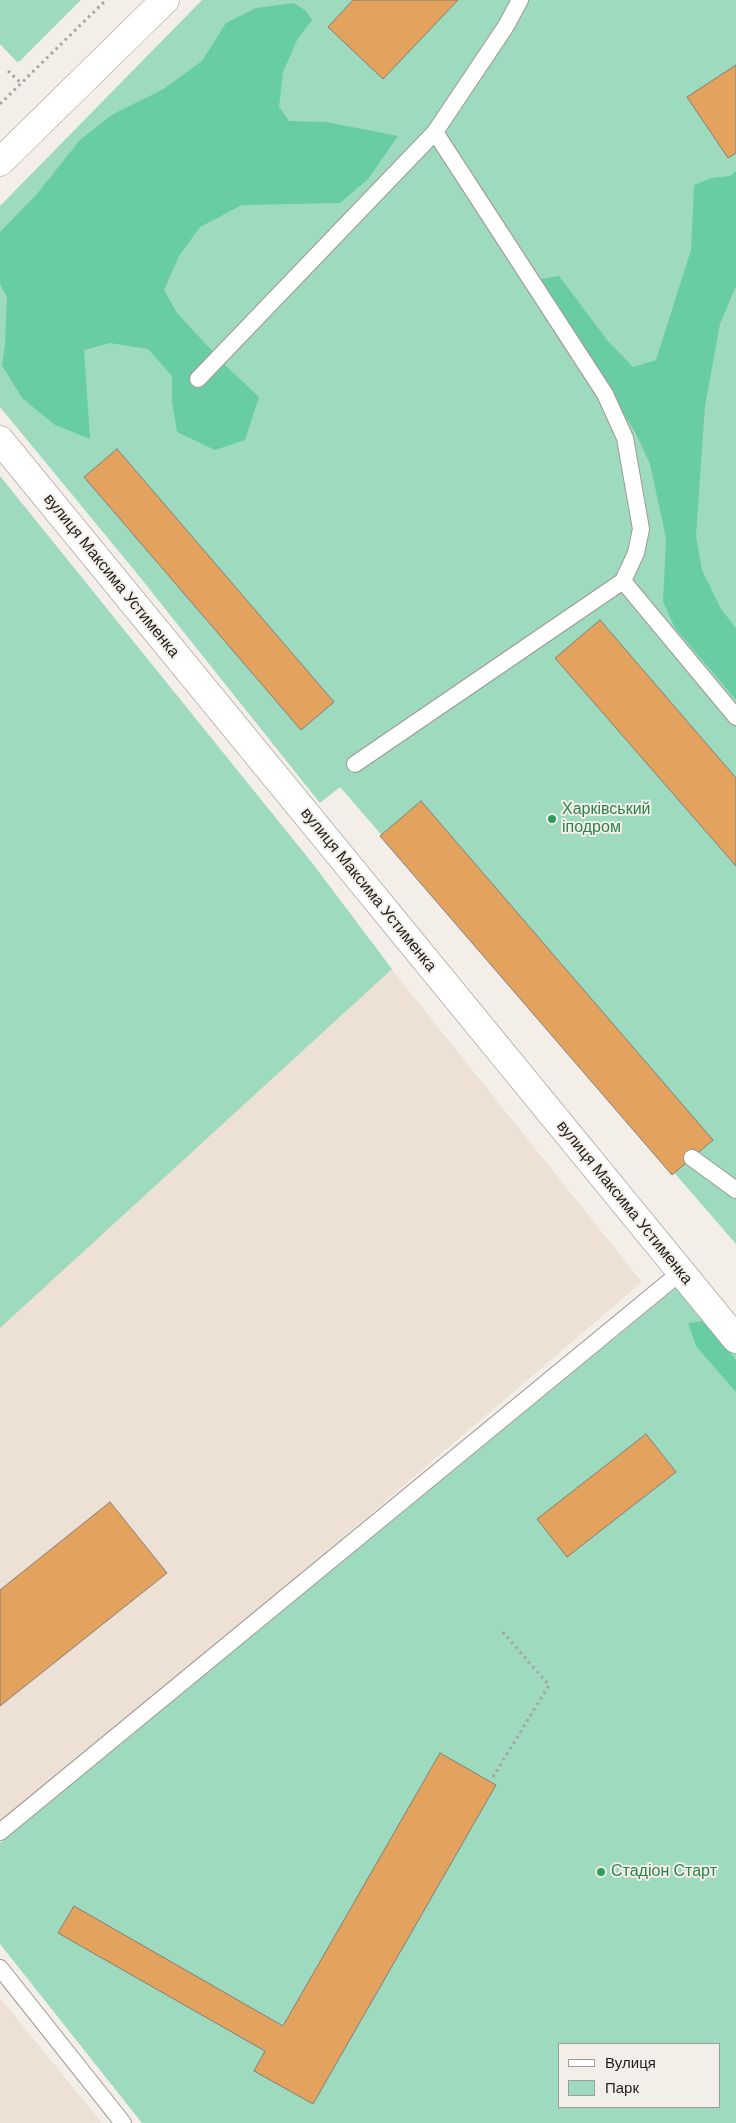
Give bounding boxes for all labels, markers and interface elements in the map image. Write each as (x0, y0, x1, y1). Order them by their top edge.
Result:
street label: вулиця Максима Устименка (39, 490, 183, 662)
place label: Харківський іподром (562, 800, 651, 838)
street label: вулиця Максима Устименка (296, 804, 440, 976)
marker: Харківський іподром (546, 813, 558, 825)
street label: вулиця Максима Устименка (552, 1117, 696, 1289)
place label: Стадіон Старт (611, 1862, 717, 1882)
marker: Стадіон Старт (595, 1866, 607, 1878)
legend (558, 2043, 721, 2108)
text: Вулиця (605, 2053, 656, 2073)
text: Парк (605, 2078, 639, 2098)

